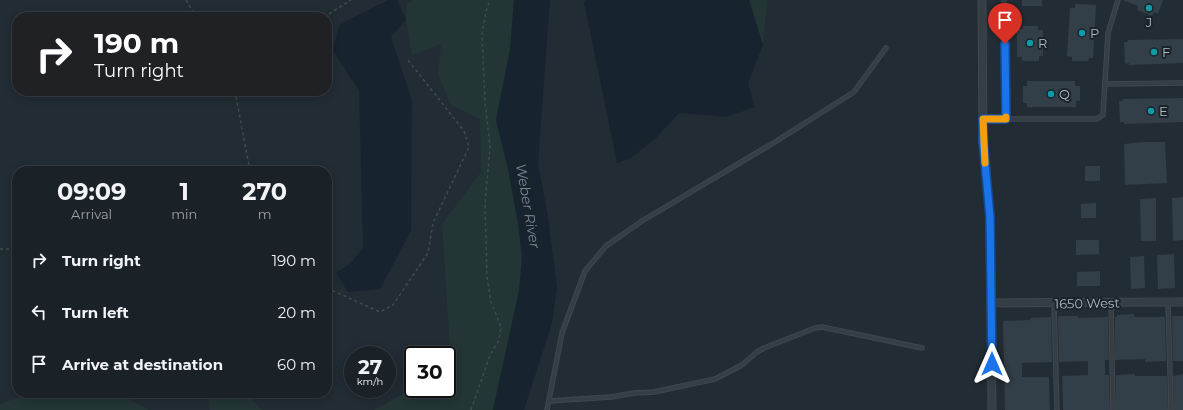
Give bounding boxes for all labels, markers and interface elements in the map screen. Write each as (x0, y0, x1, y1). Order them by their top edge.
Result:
pin (988, 3, 1022, 44)
marker: J (1144, 3, 1154, 13)
icon: arrive (994, 9, 1016, 31)
place label: J (1145, 14, 1152, 30)
place label: P (1090, 25, 1099, 41)
text: 190 m (94, 26, 179, 60)
icon: right (28, 28, 80, 80)
marker: P (1077, 28, 1087, 38)
place label: R (1038, 35, 1047, 51)
marker: R (1025, 38, 1035, 48)
place label: F (1162, 44, 1170, 60)
marker: F (1149, 47, 1159, 57)
text: Turn right (94, 60, 184, 82)
place label: Q (1059, 86, 1070, 102)
marker: Q (1046, 89, 1056, 99)
place label: E (1159, 103, 1168, 119)
marker: E (1146, 106, 1156, 116)
water label: Weber River (512, 162, 544, 250)
text: 09:09 (57, 177, 126, 206)
text: 1 (180, 177, 189, 206)
text: 270 (242, 177, 287, 206)
text: Arrival (71, 206, 112, 222)
text: min (171, 206, 197, 222)
text: m (258, 206, 272, 222)
icon: right (28, 249, 50, 271)
text: Turn right (62, 251, 141, 270)
text: 190 m (272, 251, 316, 270)
street label: 1650 West (1054, 294, 1120, 312)
icon: left (28, 301, 50, 323)
text: Turn left (62, 303, 129, 322)
text: 20 m (278, 303, 316, 322)
position arrow (971, 343, 1013, 385)
speed limit sign: 30 (404, 346, 456, 398)
icon: arrive (28, 353, 50, 375)
text: Arrive at destination (62, 355, 223, 374)
text: 60 m (277, 355, 316, 374)
text: 27 (358, 355, 382, 379)
text: km/h (357, 375, 383, 388)

